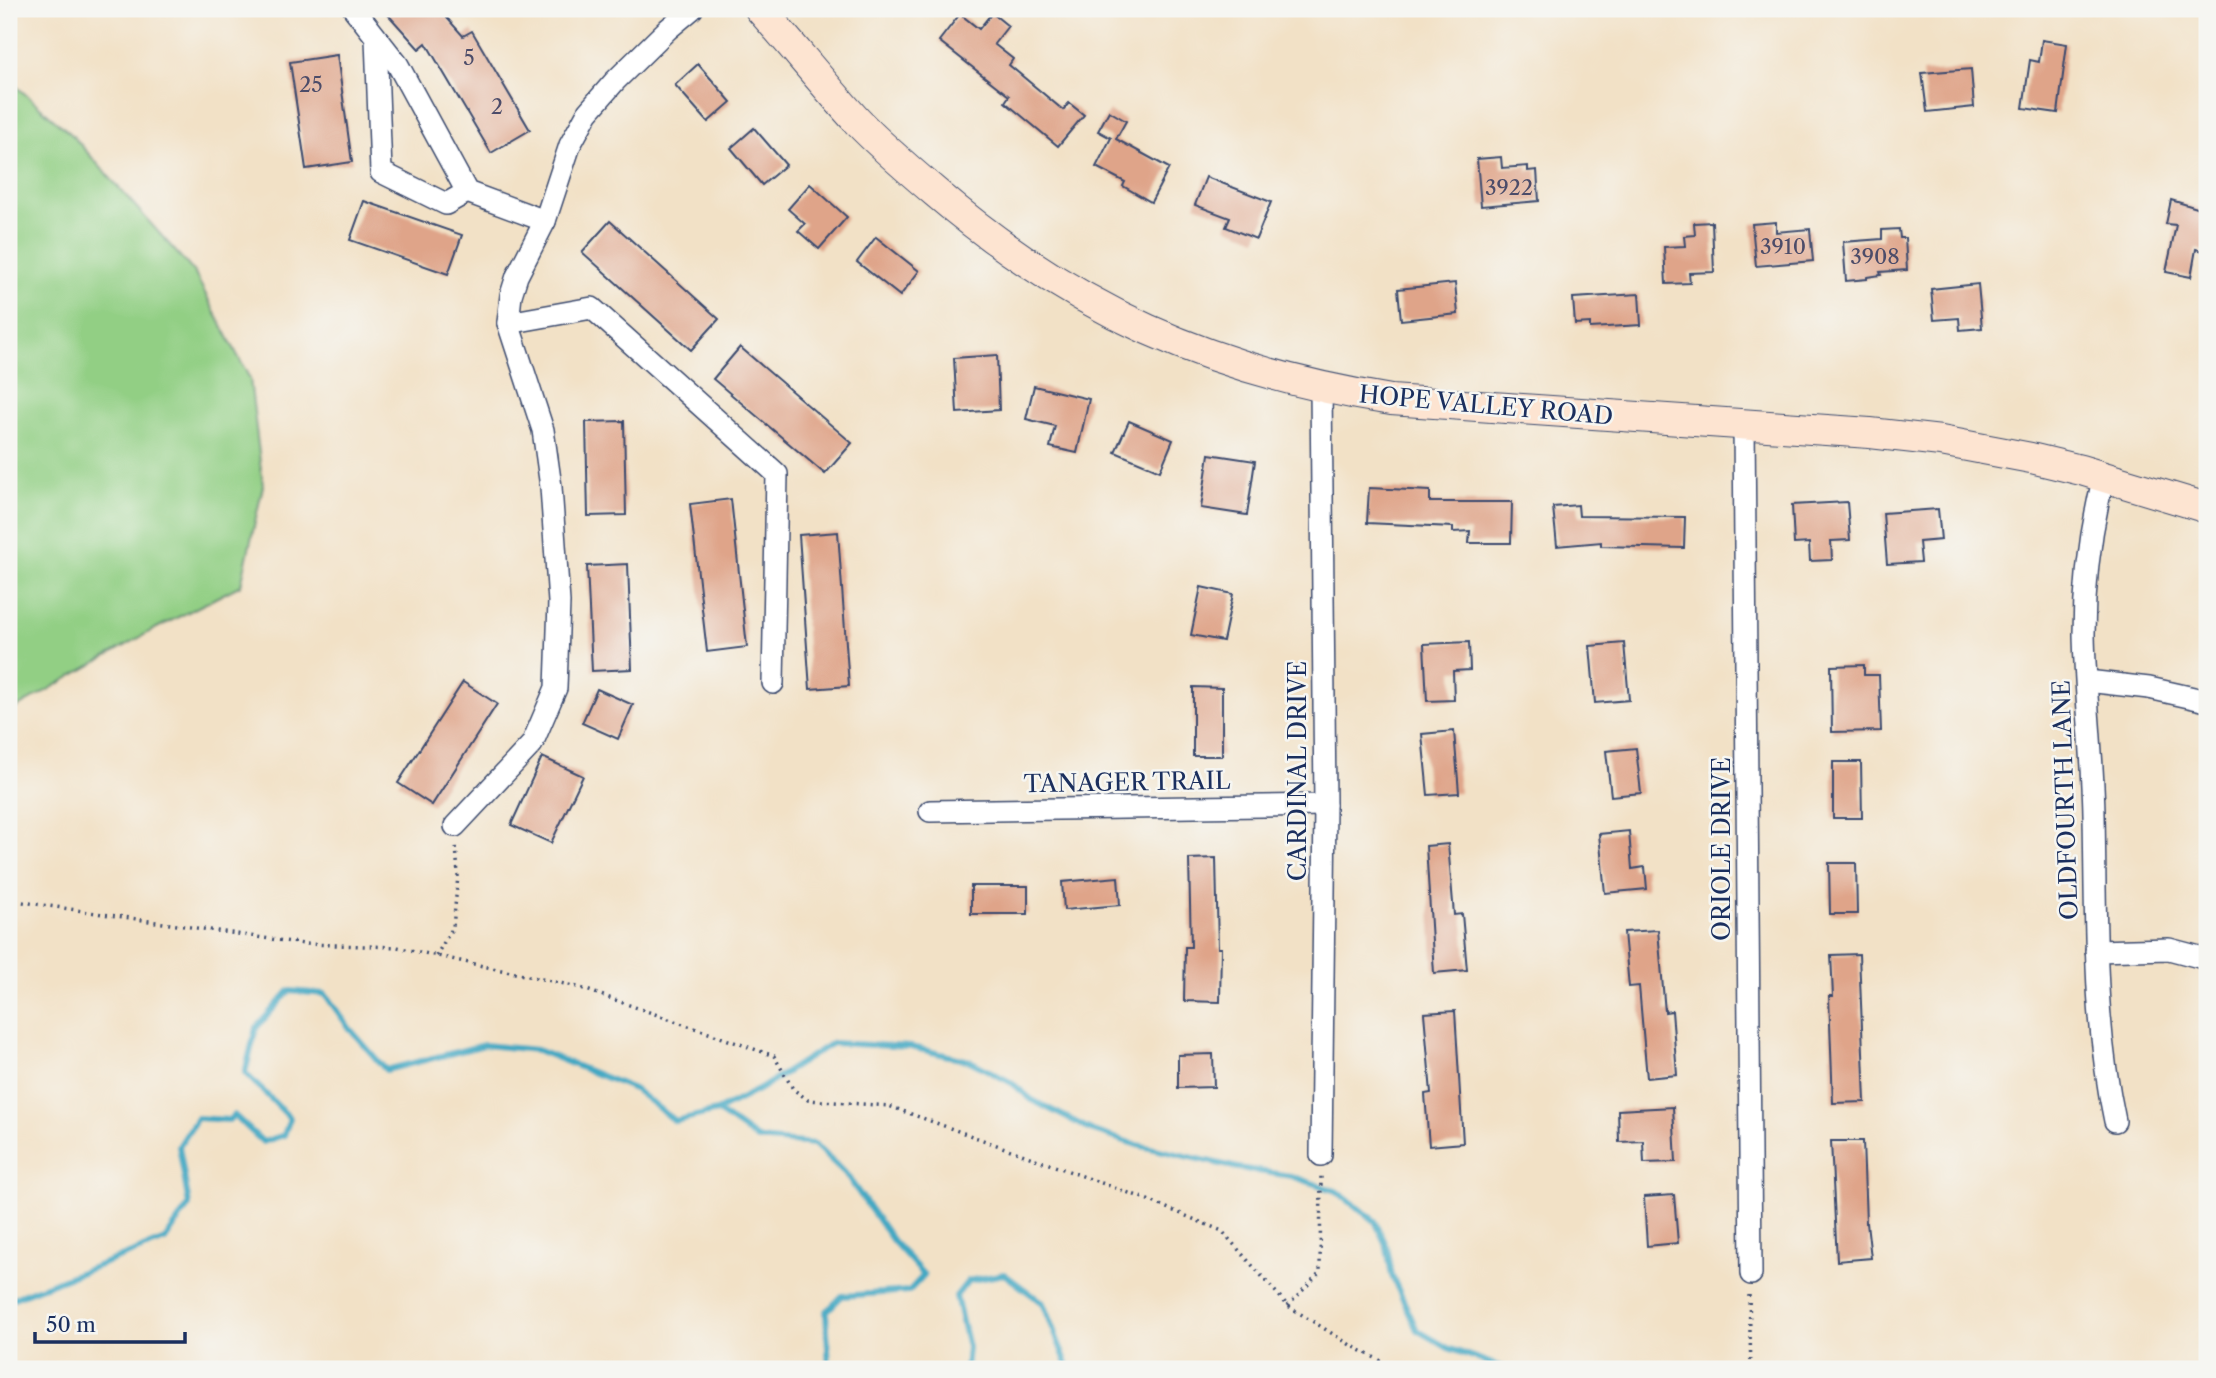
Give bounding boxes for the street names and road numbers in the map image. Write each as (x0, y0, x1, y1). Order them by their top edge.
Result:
street label: HOPE VALLEY ROAD (1358, 379, 1614, 431)
street label: CARDINAL DRIVE (1283, 661, 1312, 881)
street label: OLDFOURTH LANE (2046, 679, 2084, 921)
street label: ORIOLE DRIVE (1707, 757, 1736, 941)
street label: TANAGER TRAIL (1023, 766, 1231, 798)

